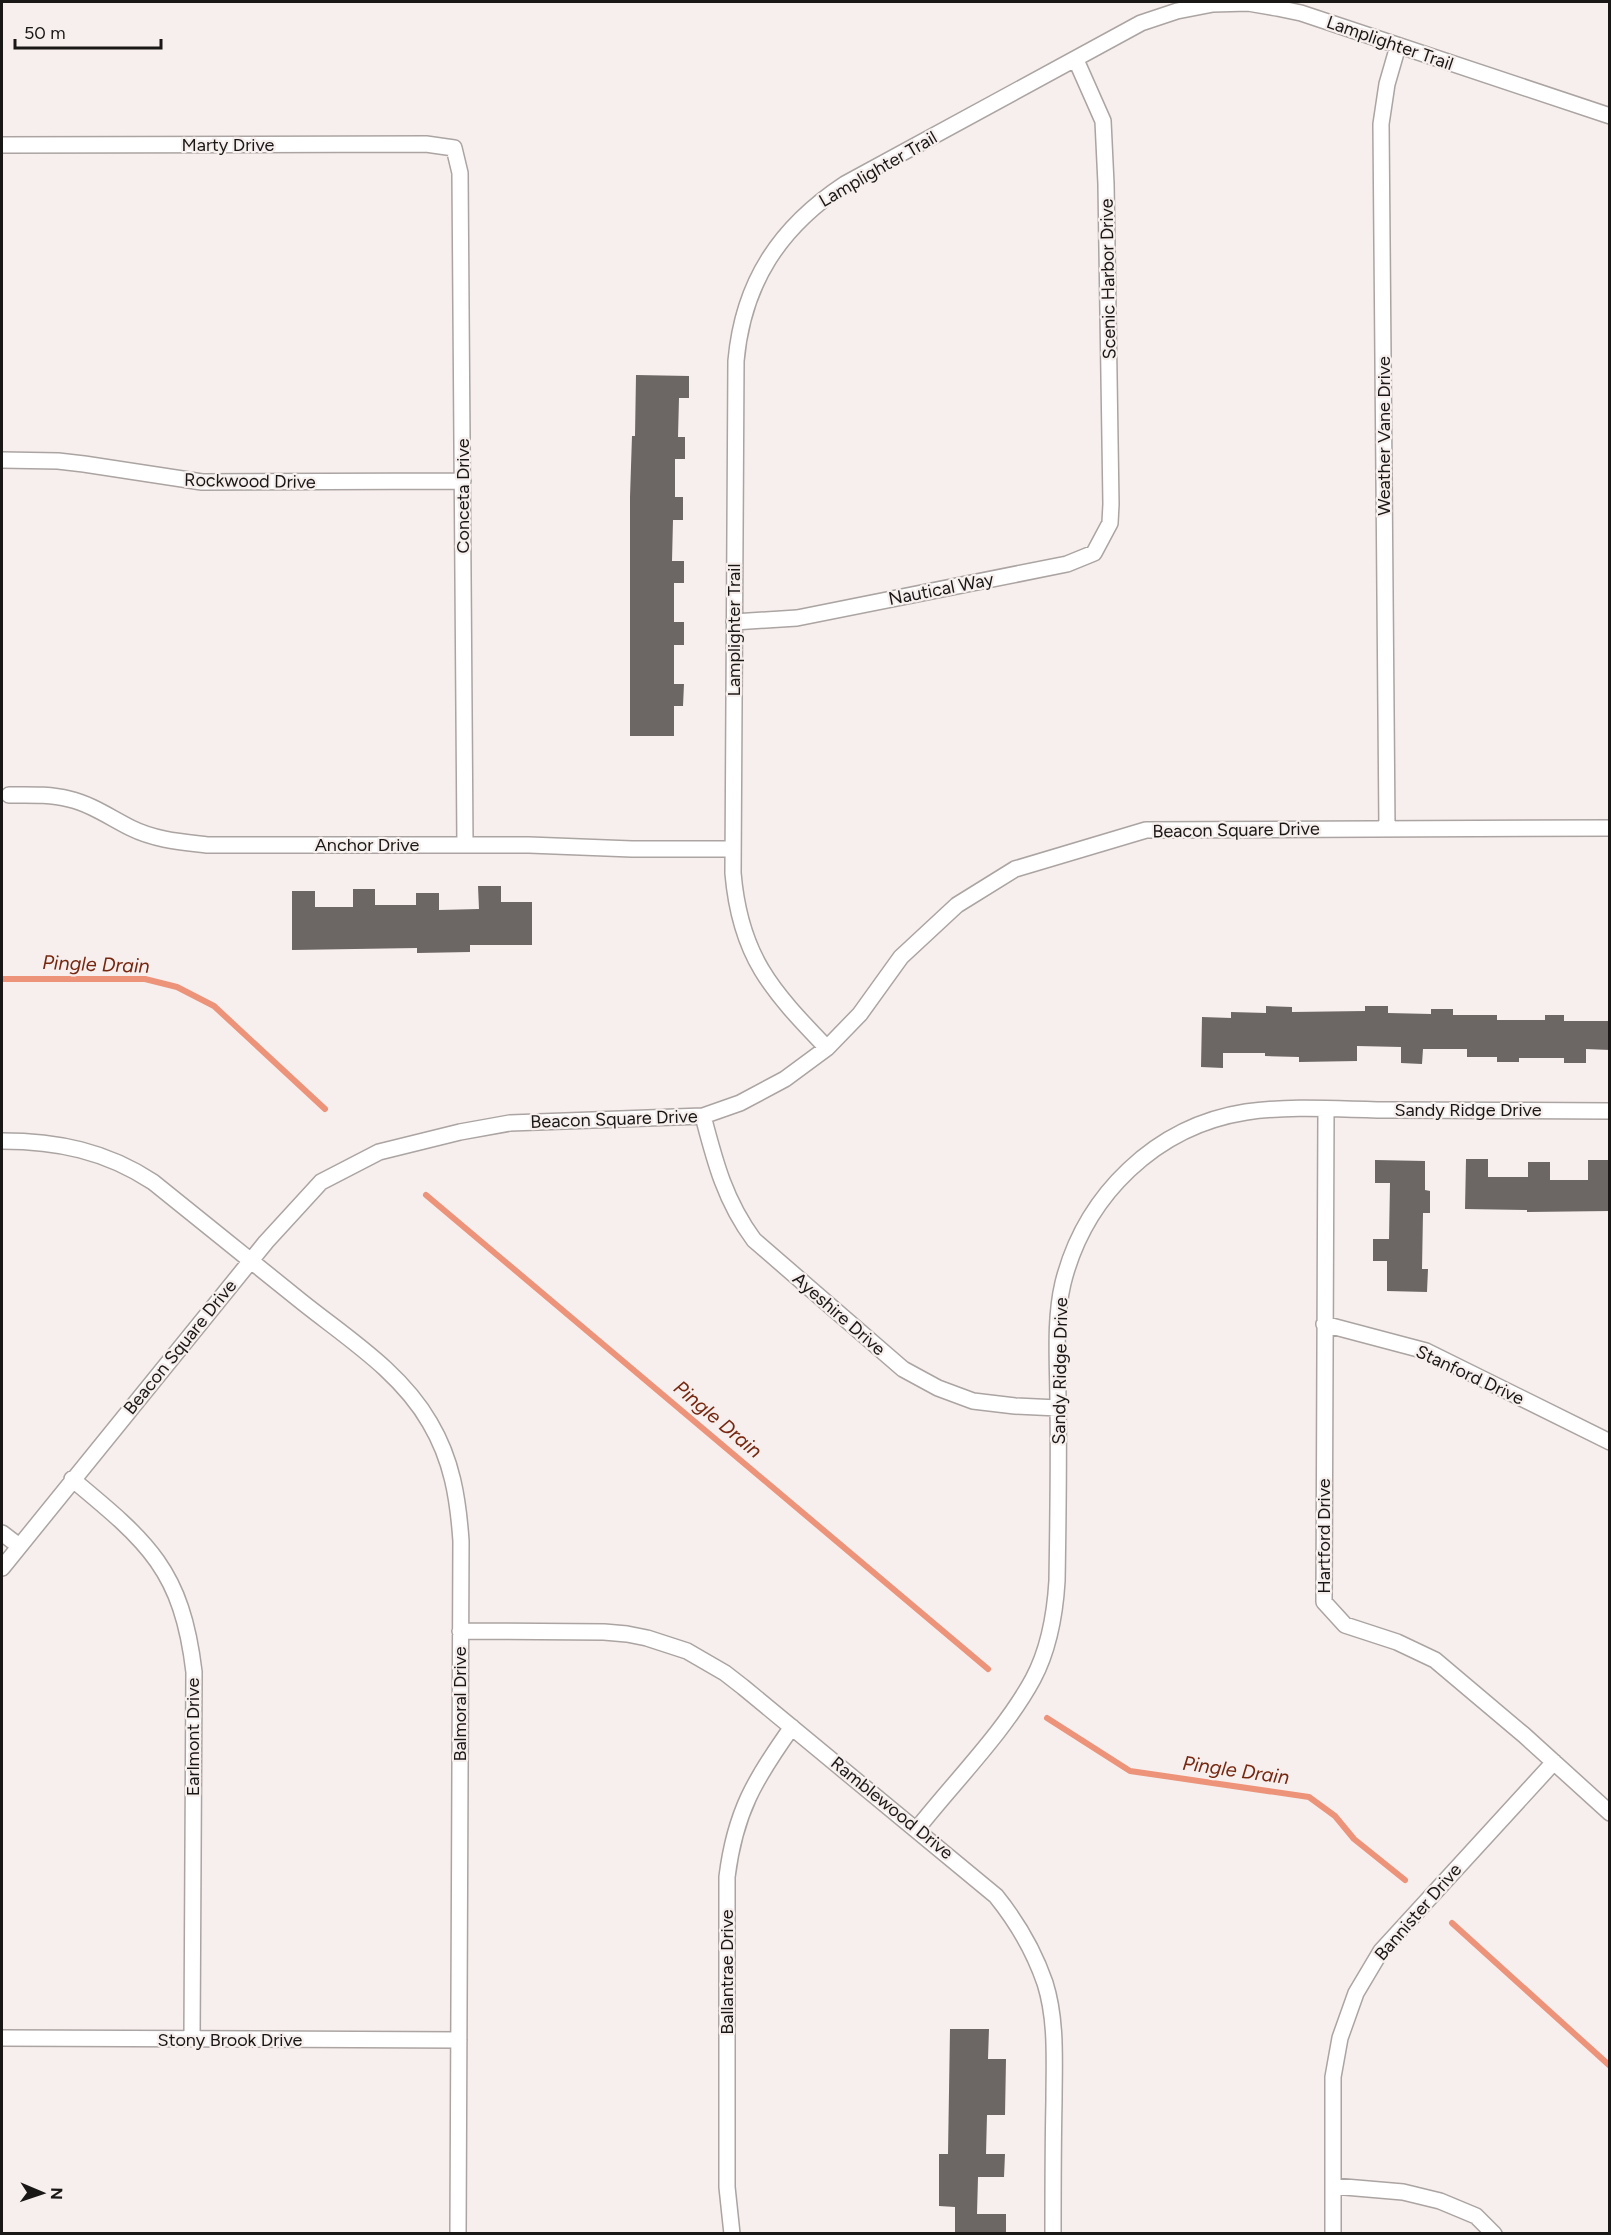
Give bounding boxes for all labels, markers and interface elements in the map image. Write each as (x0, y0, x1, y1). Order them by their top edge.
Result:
street label: Lamplighter Trail (1324, 11, 1456, 75)
scale bar (15, 12, 160, 50)
text: 50 m (24, 22, 66, 44)
street label: Lamplighter Trail (815, 126, 941, 212)
street label: Marty Drive (182, 134, 275, 156)
street label: Scenic Harbor Drive (1096, 198, 1120, 360)
street label: Weather Vane Drive (1373, 356, 1395, 516)
street label: Conceta Drive (452, 438, 474, 554)
street label: Rockwood Drive (184, 469, 316, 493)
street label: Lamplighter Trail (723, 564, 745, 696)
street label: Nautical Way (887, 568, 996, 610)
street label: Beacon Square Drive (1152, 818, 1320, 842)
street label: Anchor Drive (315, 834, 419, 856)
water label: Pingle Drain (42, 950, 150, 978)
street label: Sandy Ridge Drive (1394, 1099, 1542, 1121)
street label: Beacon Square Drive (530, 1105, 698, 1133)
street label: Ayeshire Drive (788, 1268, 890, 1360)
street label: Beacon Square Drive (119, 1275, 241, 1419)
street label: Sandy Ridge Drive (1048, 1297, 1072, 1445)
street label: Stanford Drive (1412, 1340, 1528, 1410)
water label: Pingle Drain (669, 1375, 767, 1463)
street label: Hartford Drive (1313, 1478, 1335, 1594)
street label: Balmoral Drive (449, 1646, 471, 1762)
street label: Earlmont Drive (182, 1678, 204, 1796)
water label: Pingle Drain (1181, 1751, 1291, 1789)
street label: Ramblewood Drive (826, 1752, 958, 1864)
street label: Bannister Drive (1370, 1859, 1466, 1965)
street label: Ballantrae Drive (716, 1909, 738, 2035)
street label: Stony Brook Drive (158, 2029, 303, 2051)
north arrow (12, 2163, 72, 2223)
text: N (47, 2187, 66, 2200)

